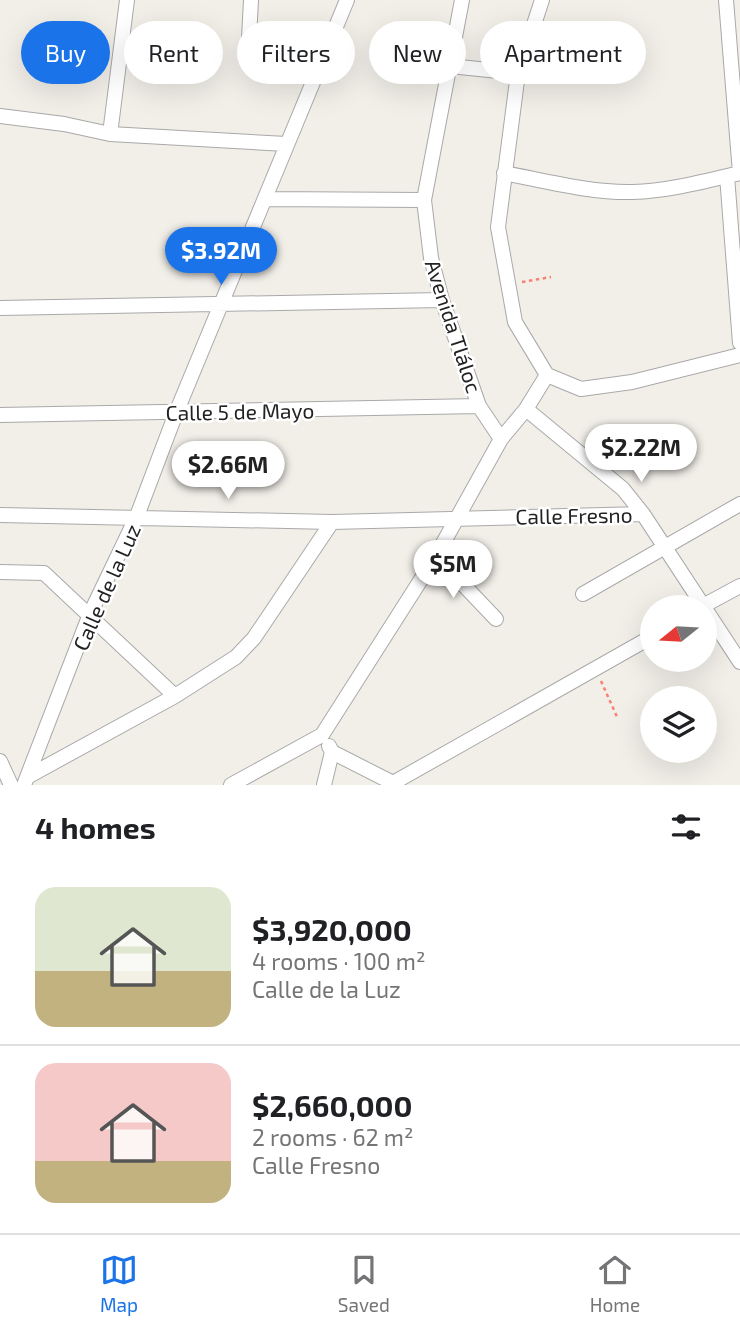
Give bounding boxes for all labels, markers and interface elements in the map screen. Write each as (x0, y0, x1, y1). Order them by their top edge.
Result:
chip: Buy (21, 21, 110, 84)
chip: Rent (124, 21, 223, 84)
chip: Filters (237, 21, 355, 84)
chip: New (369, 21, 466, 84)
chip: Apartment (480, 21, 646, 84)
pin: $3.92M (164, 228, 278, 287)
text: $3.92M (181, 236, 261, 264)
street label: Avenida Tláloc (421, 256, 487, 396)
street label: Calle 5 de Mayo (165, 397, 315, 425)
pin: $2.22M (584, 424, 698, 484)
text: $2.22M (601, 433, 681, 461)
pin: $2.66M (171, 442, 285, 501)
text: $2.66M (188, 450, 268, 478)
street label: Calle Fresno (515, 501, 633, 529)
street label: Calle de la Luz (67, 520, 145, 654)
pin: $5M (419, 540, 487, 600)
text: $5M (429, 549, 477, 577)
north arrow (640, 595, 718, 672)
map controls (640, 595, 717, 763)
button: layers (640, 686, 717, 763)
icon: filters (667, 808, 705, 846)
text: 4 homes (35, 809, 156, 845)
text: $3,920,000 (252, 911, 412, 947)
icon: home (91, 915, 175, 999)
text: 4 rooms · 100 m² (252, 947, 426, 975)
text: Calle de la Luz (252, 975, 401, 1003)
text: $2,660,000 (252, 1087, 412, 1123)
icon: home (91, 1091, 175, 1175)
text: 2 rooms · 62 m² (252, 1123, 414, 1151)
text: Calle Fresno (252, 1151, 380, 1179)
tab: Map (100, 1251, 138, 1316)
tab: Saved (338, 1251, 390, 1316)
tab: Home (590, 1251, 640, 1316)

